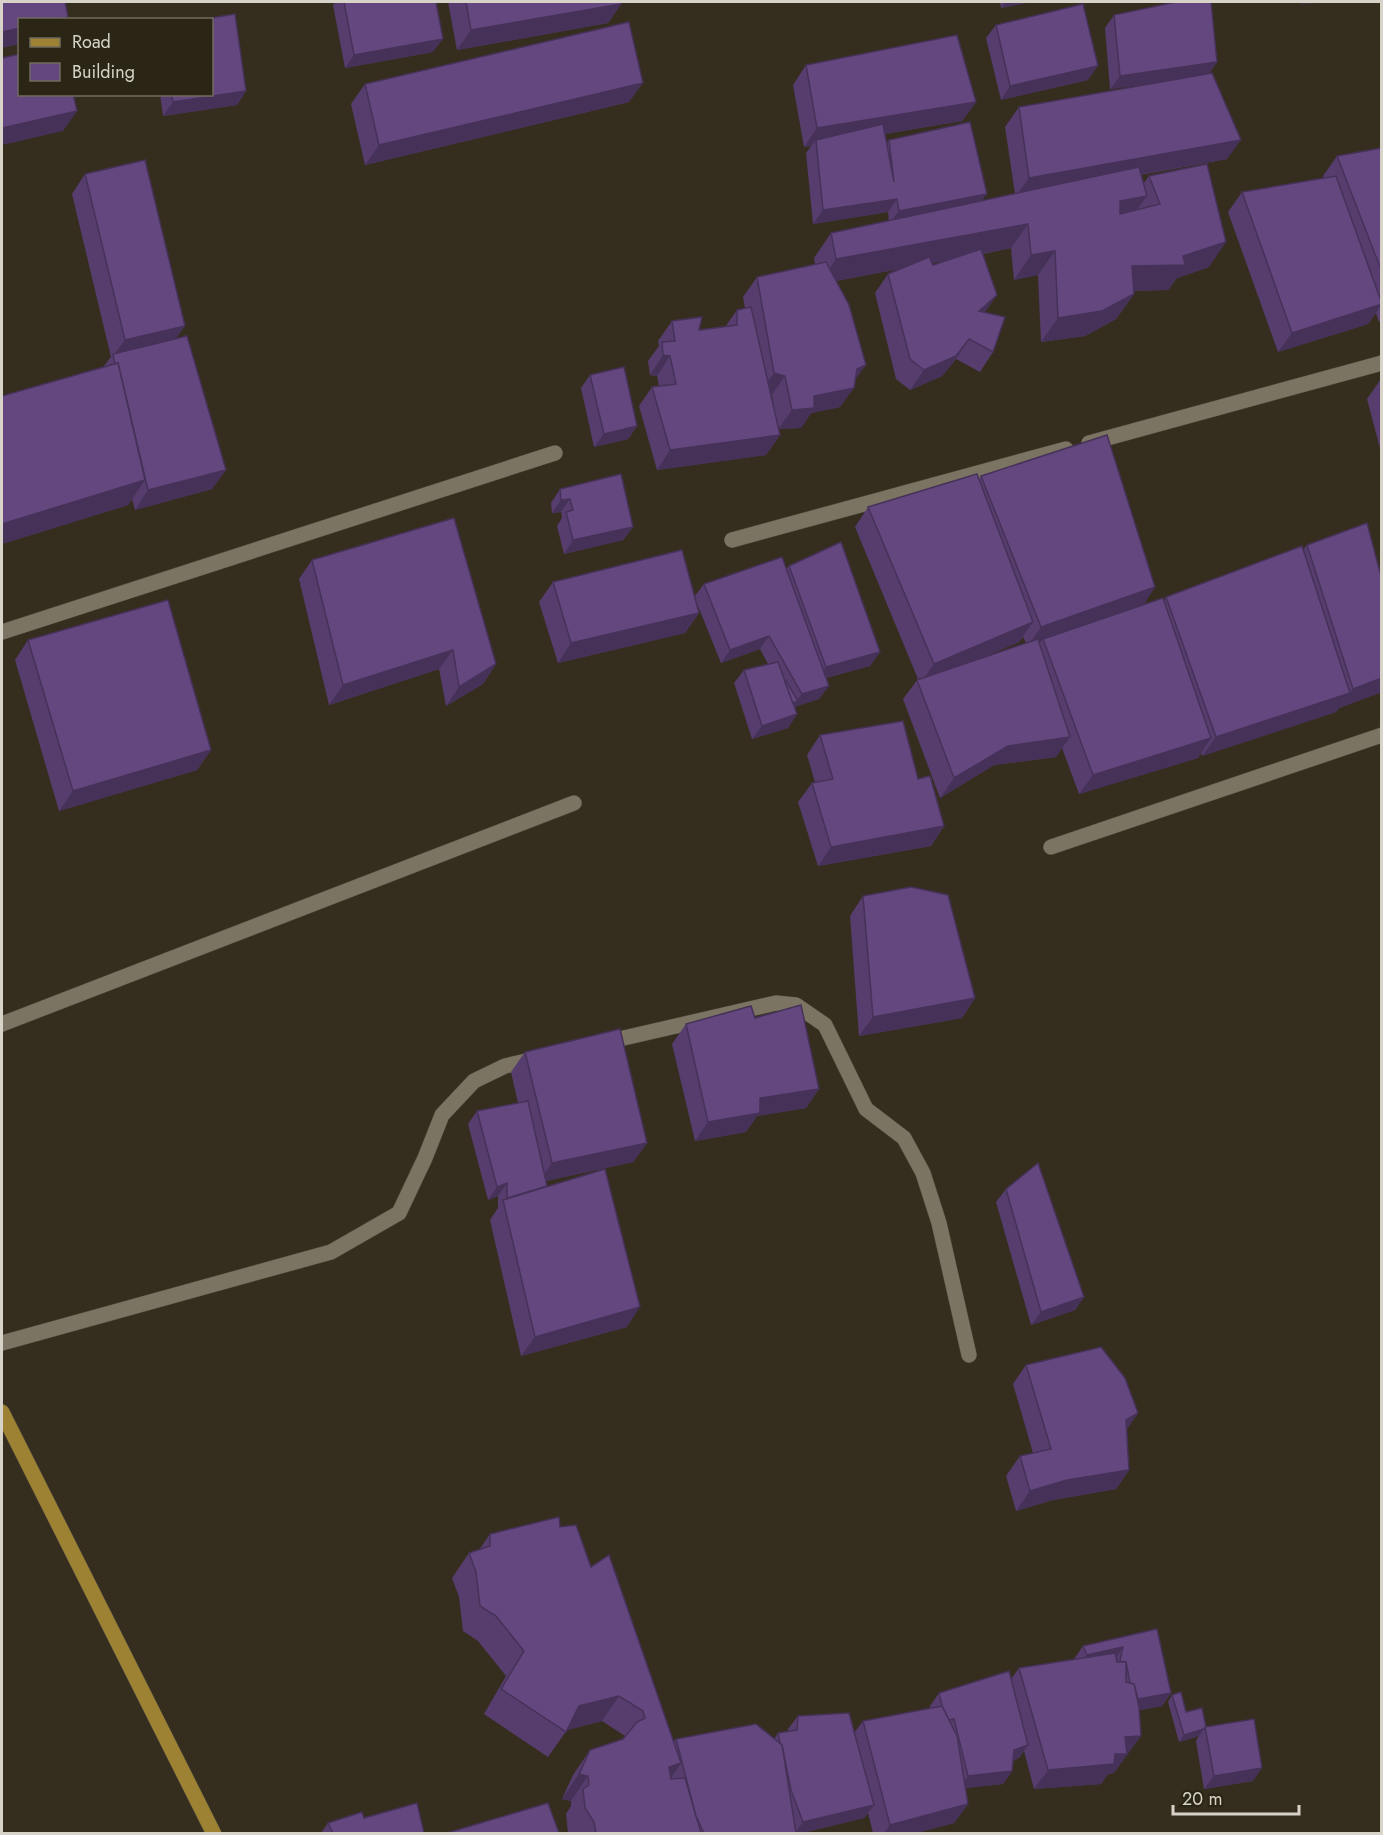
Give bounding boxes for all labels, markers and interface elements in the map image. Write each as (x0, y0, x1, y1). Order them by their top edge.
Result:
legend (18, 18, 213, 96)
text: Road (72, 29, 111, 55)
text: Building (72, 59, 135, 85)
scale bar (1173, 1778, 1299, 1816)
text: 20 m (1182, 1786, 1222, 1812)

